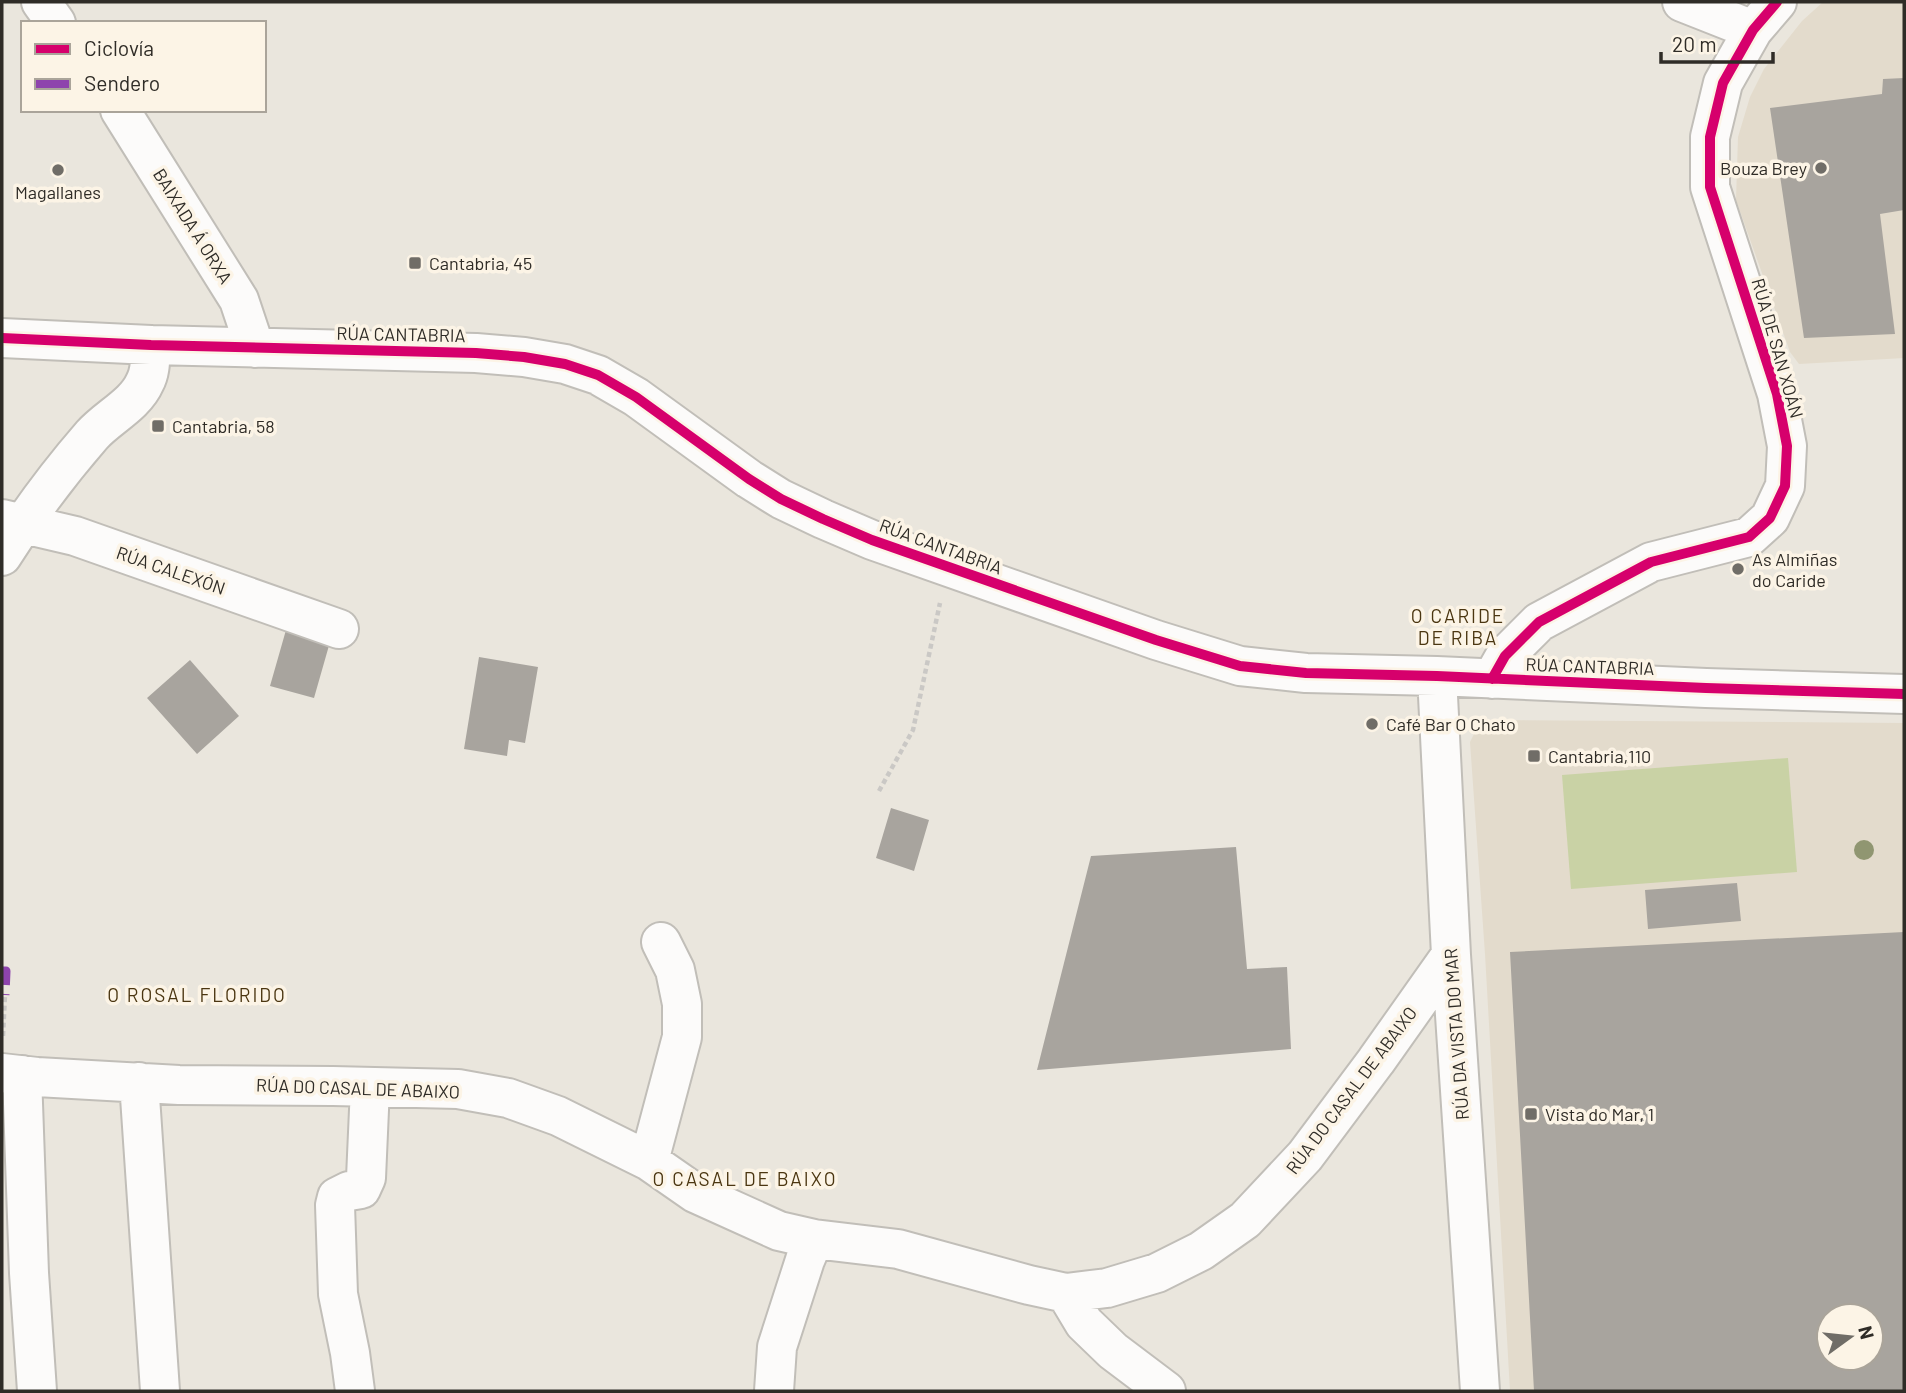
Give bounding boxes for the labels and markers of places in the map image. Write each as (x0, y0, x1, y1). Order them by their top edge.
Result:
place label: Bouza Brey (1720, 157, 1807, 179)
marker: Bouza Brey (1813, 160, 1829, 176)
marker: Magallanes (50, 162, 66, 178)
place label: Magallanes (15, 181, 101, 203)
place label: Cantabria, 45 (429, 252, 532, 274)
marker: Cantabria, 45 (407, 255, 423, 271)
place label: Cantabria, 58 (172, 415, 275, 437)
marker: Cantabria, 58 (150, 418, 166, 434)
place label: As Almiñas do Caride (1752, 548, 1837, 591)
marker: As Almiñas do Caride (1730, 561, 1746, 577)
place label: Café Bar O Chato (1386, 713, 1516, 735)
marker: Café Bar O Chato (1364, 716, 1380, 732)
place label: Cantabria,110 (1548, 745, 1651, 767)
marker: Cantabria,110 (1526, 748, 1542, 764)
place label: Vista do Mar, 1 (1545, 1103, 1654, 1125)
marker: Vista do Mar, 1 (1523, 1106, 1539, 1122)

